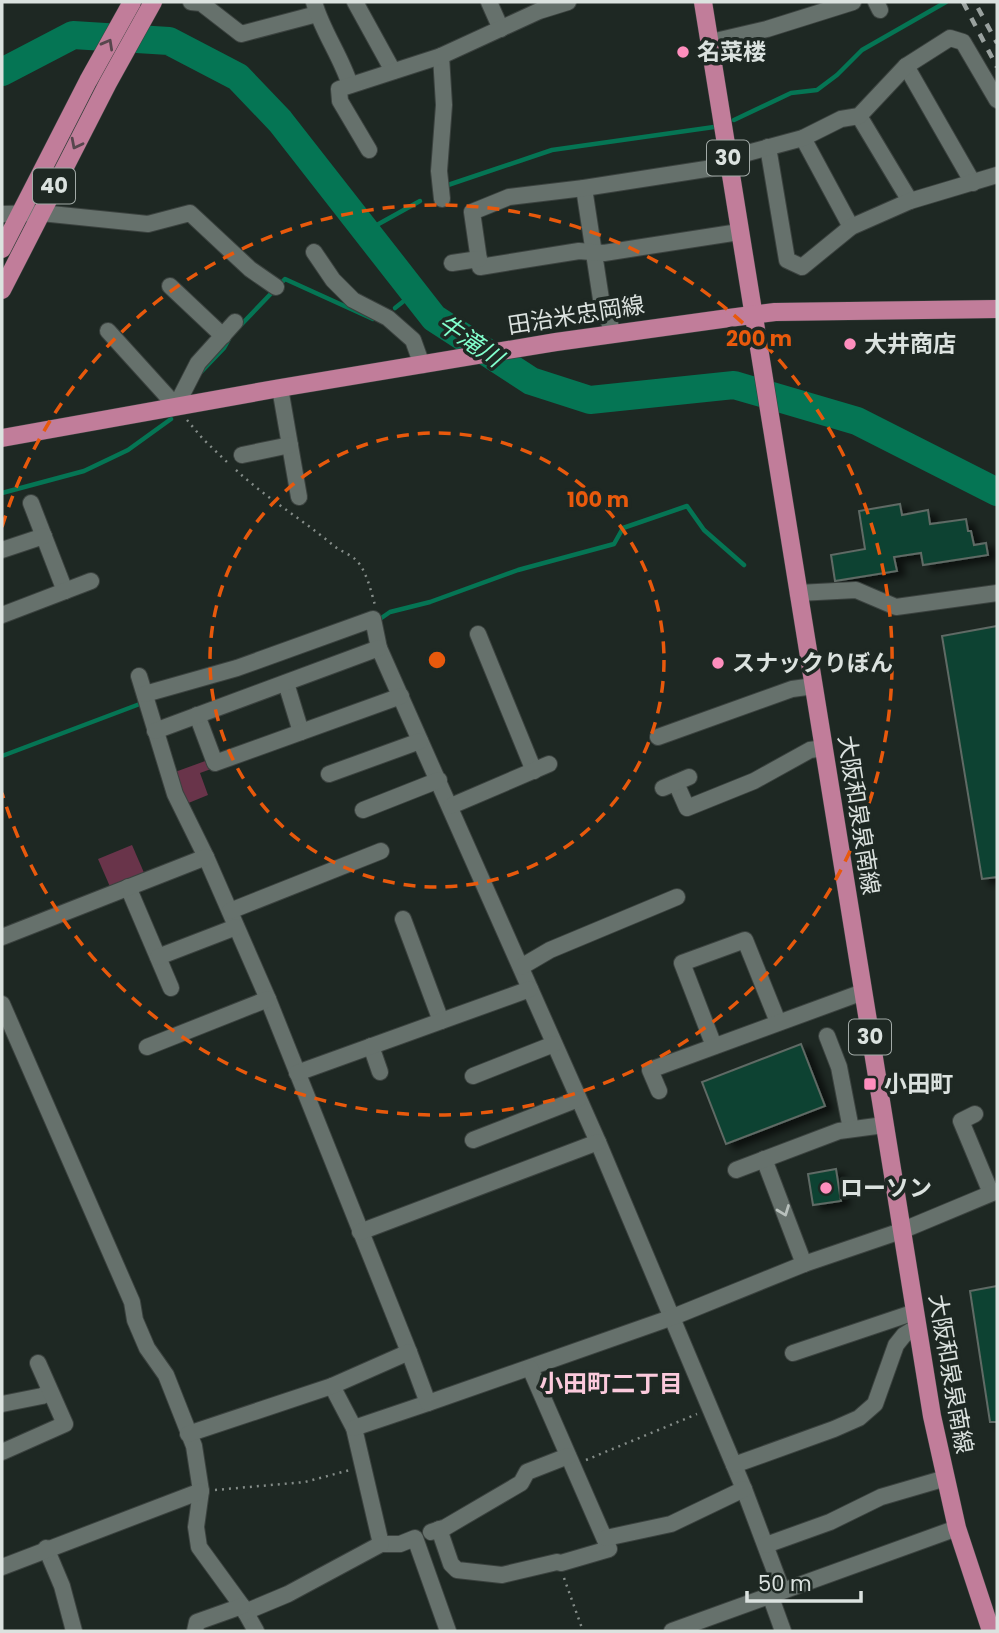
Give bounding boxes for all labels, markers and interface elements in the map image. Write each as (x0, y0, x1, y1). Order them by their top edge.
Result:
place label: 名菜楼 (697, 36, 766, 68)
one-way arrow (100, 39, 113, 52)
marker: 名菜楼 (675, 44, 691, 60)
one-way arrow (71, 137, 85, 149)
road number: 30 (707, 140, 749, 176)
road number: 40 (33, 168, 75, 204)
street label: 田治米忠岡線 (505, 288, 647, 342)
water label: 牛滝川 (431, 307, 512, 376)
text: 200 m (726, 324, 792, 353)
place label: 大井商店 (864, 328, 956, 360)
marker: 大井商店 (842, 336, 858, 352)
text: 100 m (567, 485, 629, 514)
place label: スナックりぼん (732, 647, 893, 679)
centre of rings (425, 648, 449, 672)
marker: スナックりぼん (710, 655, 726, 671)
street label: 大阪和泉泉南線 (831, 733, 887, 897)
road number: 30 (849, 1020, 891, 1054)
place label: 小田町 (884, 1068, 953, 1100)
marker: 小田町 (862, 1076, 878, 1092)
place label: ローソン (840, 1172, 932, 1204)
marker: ローソン (818, 1180, 834, 1196)
one-way arrow (775, 1205, 789, 1217)
street label: 大阪和泉泉南線 (921, 1292, 981, 1456)
district label: 小田町二丁目 (539, 1367, 683, 1400)
scale bar (747, 1560, 861, 1604)
text: 50 m (758, 1569, 812, 1598)

